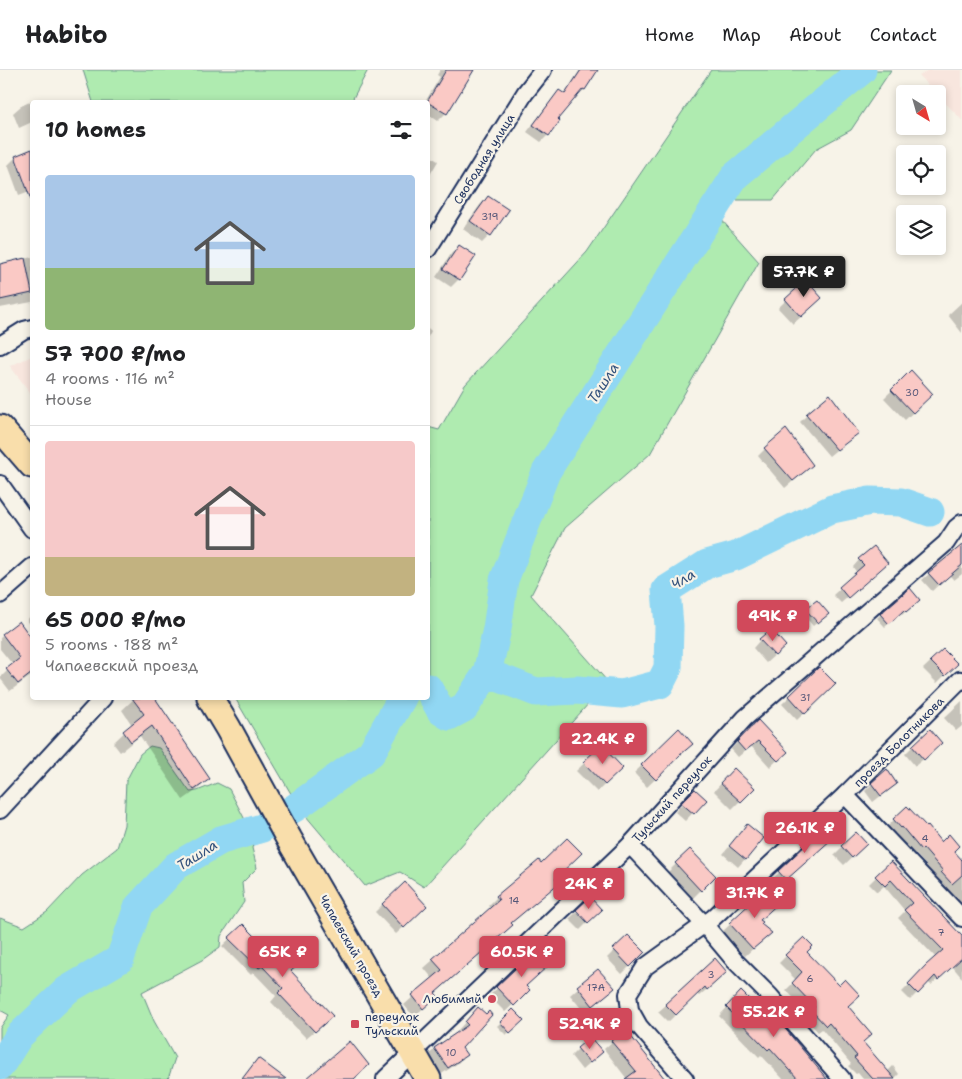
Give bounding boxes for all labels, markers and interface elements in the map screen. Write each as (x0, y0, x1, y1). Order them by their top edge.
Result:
text: Habito (25, 19, 108, 51)
text: Home (645, 23, 694, 47)
text: Map (722, 23, 761, 47)
text: About (789, 23, 842, 47)
text: Contact (870, 23, 937, 47)
north arrow (896, 85, 946, 135)
map controls (896, 85, 946, 255)
street label: Свободная улица (450, 110, 519, 207)
text: 10 homes (45, 116, 146, 144)
icon: filters (387, 116, 415, 144)
button: locate (896, 145, 946, 195)
button: layers (896, 205, 946, 255)
icon: home (185, 208, 275, 298)
house number: 319 (481, 210, 499, 223)
pin: 57.7K ₽ (758, 256, 850, 298)
text: 57.7K ₽ (773, 261, 835, 282)
text: 57 700 ₽/mo (45, 340, 186, 368)
water label: Ташла (583, 359, 623, 407)
text: 4 rooms · 116 m² (45, 368, 175, 389)
house number: 30 (905, 386, 919, 399)
text: House (45, 389, 92, 410)
icon: home (185, 473, 275, 563)
water label: Чла (668, 565, 698, 593)
pin: 49K ₽ (738, 600, 808, 642)
text: 49K ₽ (748, 605, 798, 626)
text: 65 000 ₽/mo (45, 606, 186, 634)
text: 5 rooms · 188 m² (45, 634, 178, 655)
text: Чапаевский проезд (45, 655, 198, 676)
house number: 31 (800, 691, 810, 704)
street label: проезд Болотникова (850, 693, 948, 791)
pin: 22.4K ₽ (557, 722, 649, 765)
text: 22.4K ₽ (571, 728, 635, 749)
street label: Тульский переулок (629, 752, 716, 846)
pin: 26.1K ₽ (759, 812, 851, 854)
text: 26.1K ₽ (775, 817, 835, 838)
house number: 4 (922, 832, 929, 845)
water label: Ташла (173, 836, 221, 874)
pin: 24K ₽ (554, 868, 624, 910)
text: 24K ₽ (564, 873, 614, 894)
pin: 31.7K ₽ (709, 876, 801, 919)
text: 31.7K ₽ (726, 882, 784, 903)
street label: Чапаевский проезд (315, 892, 387, 1000)
house number: 14 (509, 894, 519, 907)
house number: 7 (938, 926, 945, 939)
pin: 65K ₽ (248, 936, 318, 978)
pin: 60.5K ₽ (476, 936, 568, 978)
text: 65K ₽ (259, 941, 307, 962)
text: 60.5K ₽ (490, 941, 554, 962)
house number: 3 (708, 968, 715, 981)
house number: 6 (807, 972, 814, 985)
house number: 17А (587, 981, 605, 994)
place label: Любимый (423, 991, 482, 1007)
marker: Любимый (486, 993, 498, 1005)
pin: 55.2K ₽ (728, 996, 820, 1038)
text: 55.2K ₽ (743, 1001, 805, 1022)
pin: 52.9K ₽ (544, 1008, 636, 1050)
place label: переулок Тульский (365, 1009, 420, 1039)
text: 52.9K ₽ (559, 1013, 621, 1034)
marker: переулок Тульский (349, 1018, 361, 1030)
house number: 10 (446, 1046, 456, 1059)

